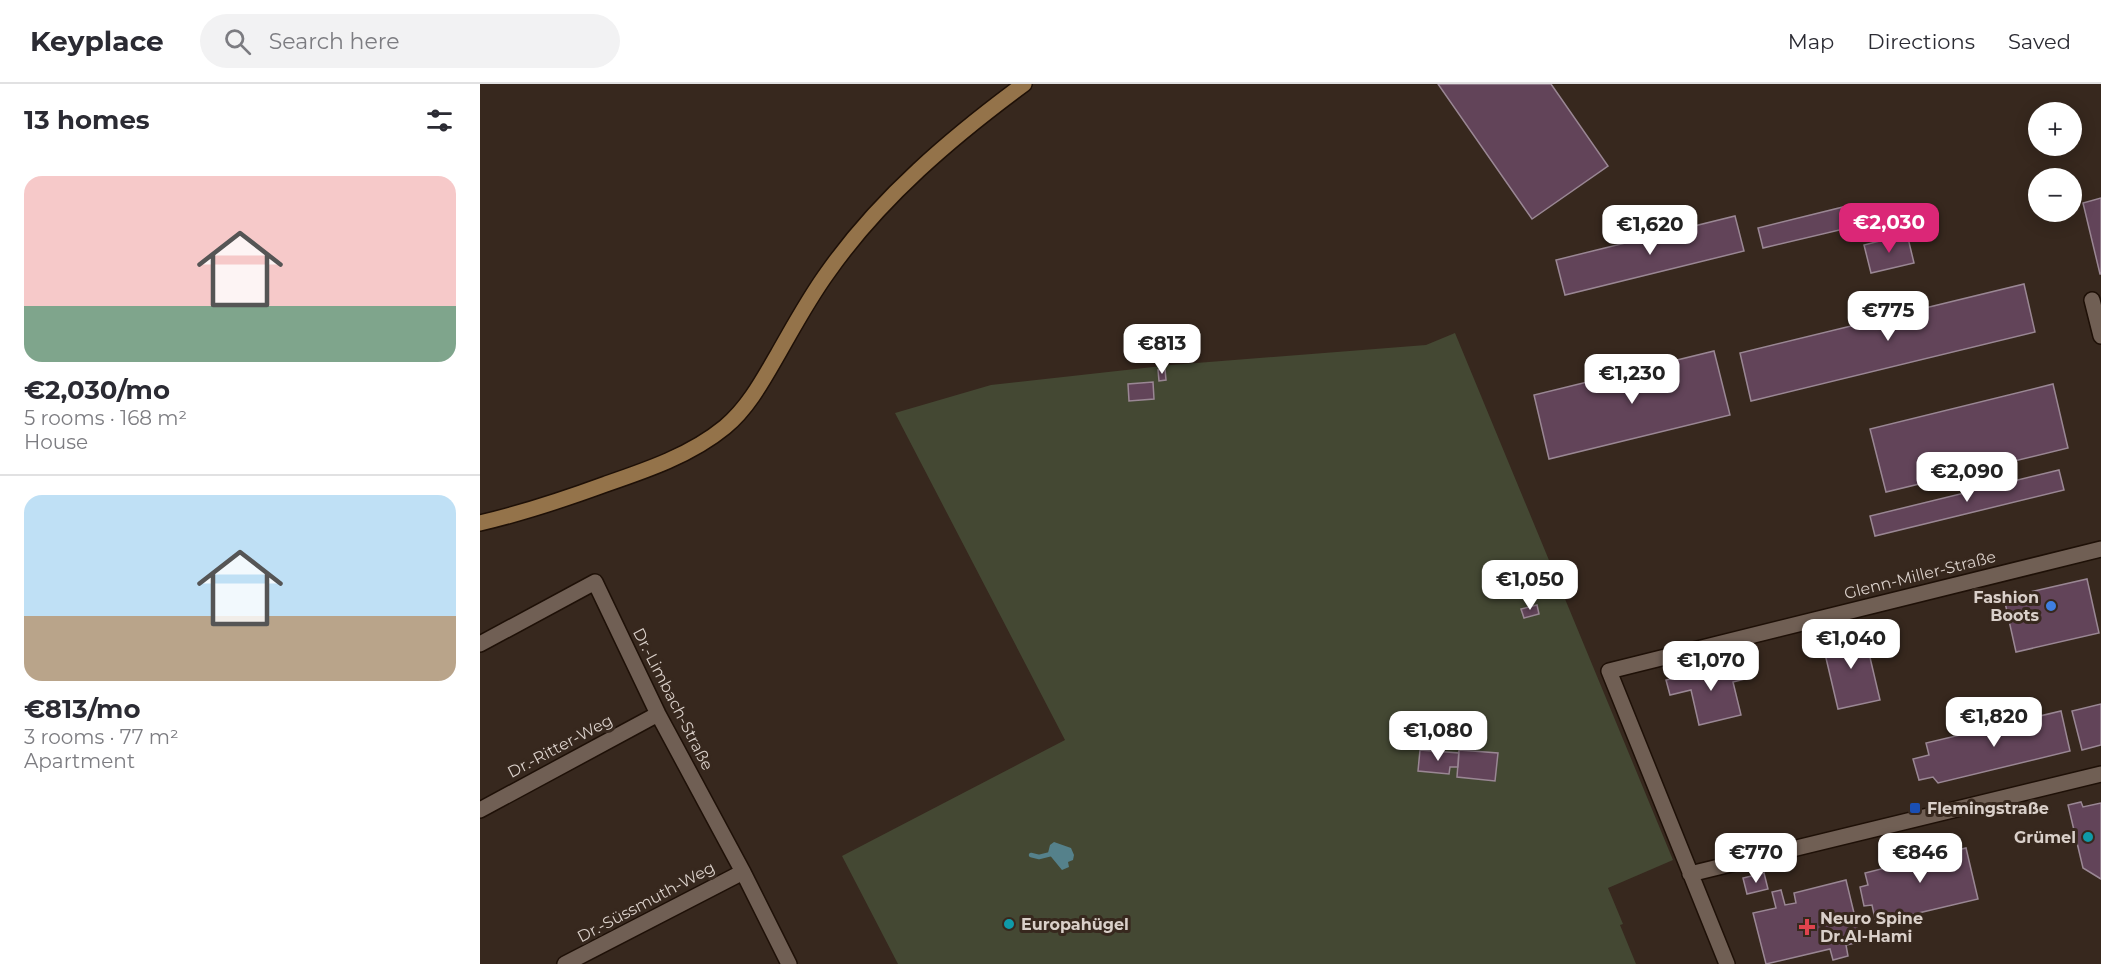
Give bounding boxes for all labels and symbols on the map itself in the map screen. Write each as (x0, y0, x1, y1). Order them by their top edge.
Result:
pin: €2,030 (1840, 203, 1938, 254)
pin: €1,620 (1601, 205, 1699, 256)
pin: €775 (1852, 291, 1924, 342)
pin: €813 (1126, 324, 1198, 375)
pin: €1,230 (1583, 354, 1681, 405)
pin: €2,090 (1918, 452, 2016, 503)
street label: Glenn-Miller-Straße (1842, 547, 1998, 603)
pin: €1,050 (1481, 560, 1579, 611)
place label: Fashion Boots (1973, 588, 2040, 625)
marker: Fashion Boots (2044, 599, 2058, 613)
pin: €1,040 (1802, 619, 1900, 670)
street label: Dr.-Limbach-Straße (629, 625, 717, 773)
pin: €1,070 (1662, 641, 1760, 692)
pin: €1,820 (1945, 697, 2043, 748)
street label: Dr.-Ritter-Weg (504, 710, 616, 782)
pin: €1,080 (1389, 711, 1487, 762)
place label: Flemingstraße (1927, 799, 2049, 818)
marker: Flemingstraße (1908, 801, 1922, 815)
place label: Grümel (2014, 828, 2076, 847)
marker: Grümel (2081, 830, 2095, 844)
pin: €770 (1720, 833, 1792, 884)
pin: €846 (1884, 833, 1956, 884)
street label: Dr.-Süssmuth-Weg (574, 858, 718, 946)
place label: Neuro Spine Dr.Al-Hami (1820, 909, 1923, 946)
place label: Europahügel (1021, 915, 1129, 934)
marker: Europahügel (1002, 917, 1016, 931)
marker: Neuro Spine Dr.Al-Hami (1798, 918, 1816, 936)

